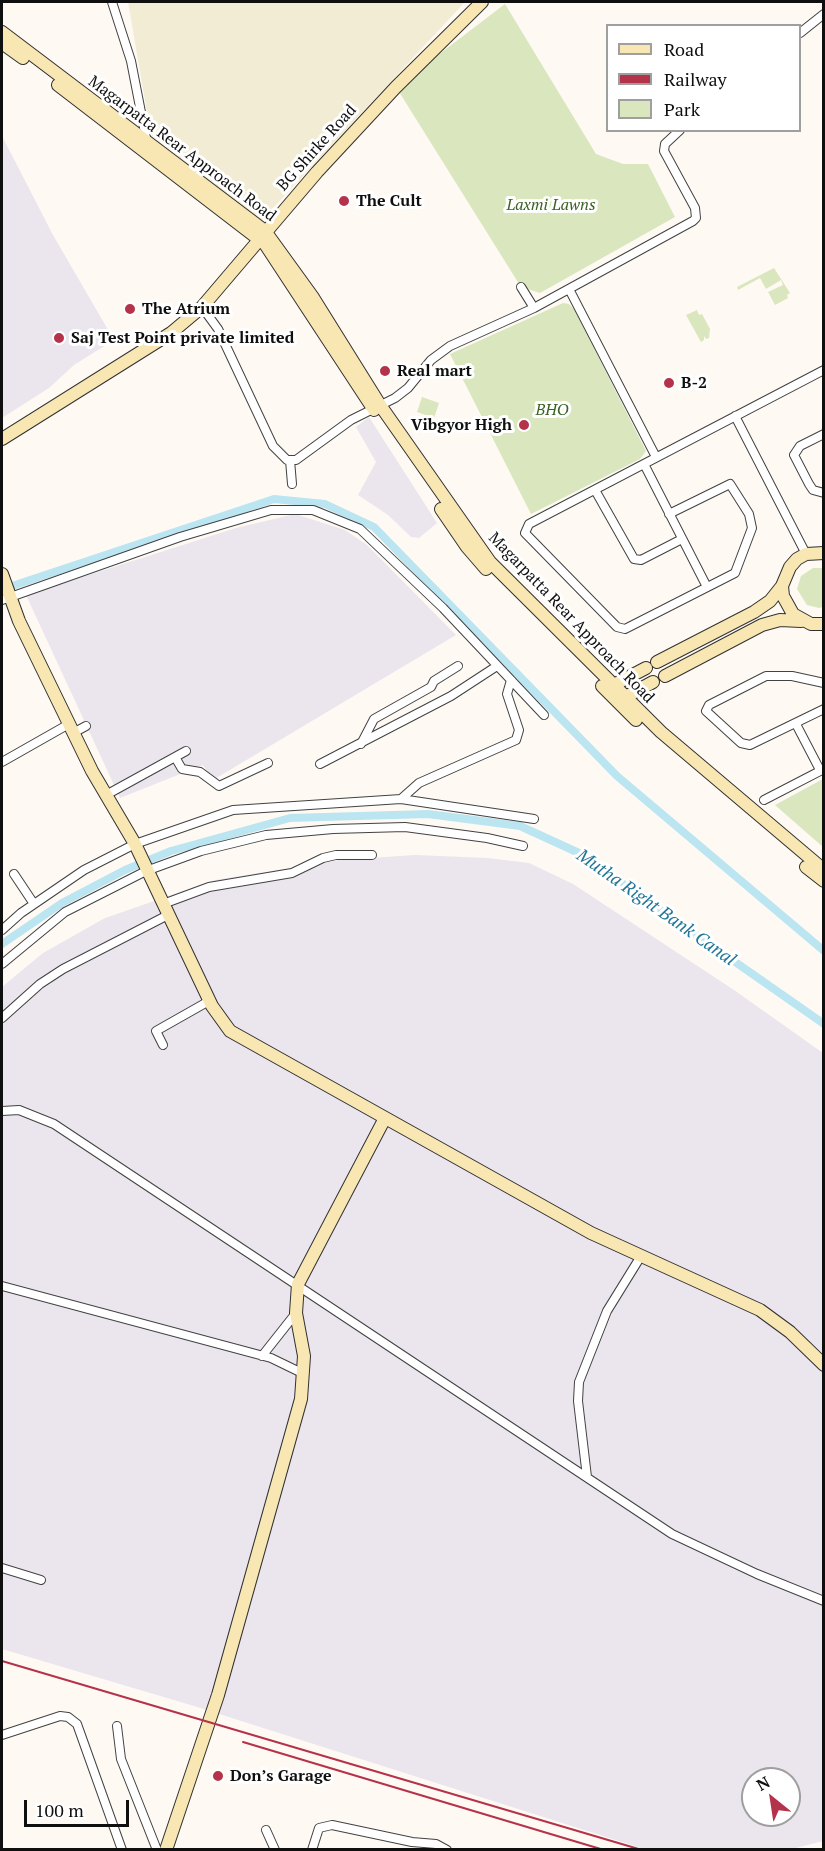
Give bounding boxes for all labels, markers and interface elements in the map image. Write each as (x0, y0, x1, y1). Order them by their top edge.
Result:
legend (606, 24, 801, 132)
text: Road (664, 37, 704, 61)
text: Railway (664, 67, 727, 91)
street label: Magarpatta Rear Approach Road (84, 72, 280, 226)
text: Park (664, 97, 700, 121)
street label: BG Shirke Road (273, 101, 361, 195)
place label: The Cult (356, 191, 422, 211)
marker: The Cult (337, 194, 351, 208)
park label: Laxmi Lawns (506, 195, 596, 215)
place label: The Atrium (142, 299, 230, 319)
marker: The Atrium (123, 302, 137, 316)
place label: Saj Test Point private limited (71, 328, 294, 348)
marker: Saj Test Point private limited (52, 331, 66, 345)
place label: Real mart (397, 361, 472, 381)
marker: Real mart (378, 364, 392, 378)
place label: B-2 (681, 373, 707, 393)
marker: B-2 (662, 376, 676, 390)
park label: BHO (536, 400, 568, 420)
place label: Vibgyor High (411, 415, 512, 435)
marker: Vibgyor High (517, 418, 531, 432)
street label: Magarpatta Rear Approach Road (484, 529, 658, 707)
water label: Mutha Right Bank Canal (572, 845, 740, 971)
place label: Don’s Garage (230, 1766, 332, 1786)
north arrow (741, 1767, 801, 1827)
marker: Don’s Garage (211, 1769, 225, 1783)
text: N (752, 1771, 774, 1796)
scale bar (27, 1788, 132, 1826)
text: 100 m (35, 1798, 84, 1822)

